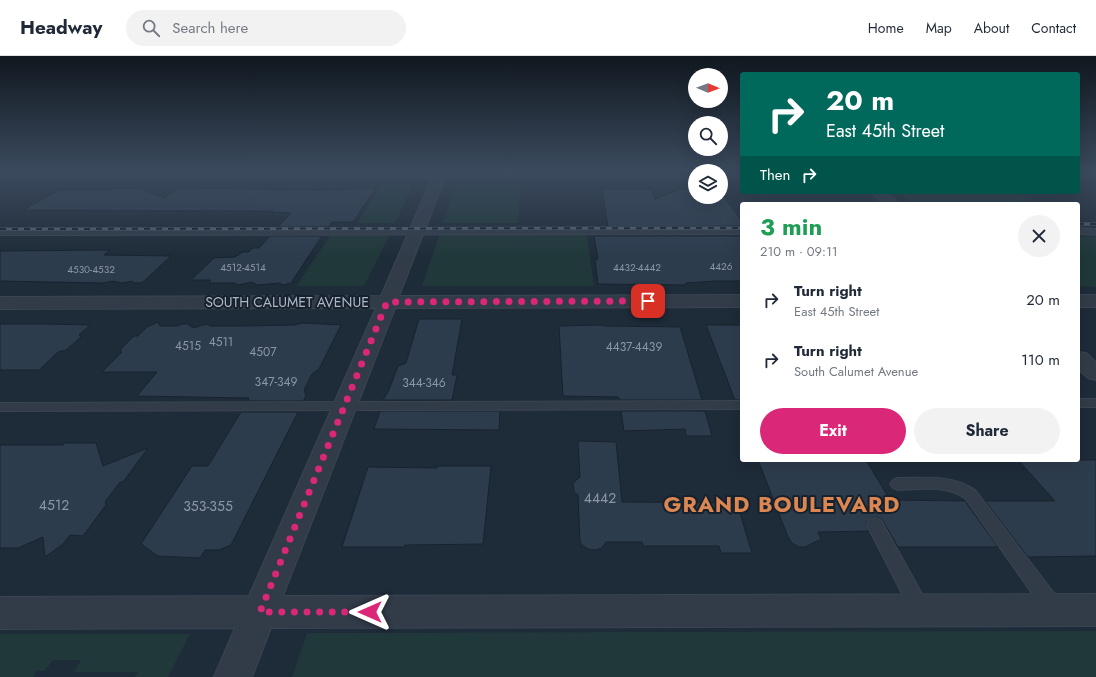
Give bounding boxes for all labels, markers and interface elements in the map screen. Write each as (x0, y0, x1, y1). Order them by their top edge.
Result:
search box (126, 10, 406, 46)
text: Headway (20, 14, 102, 41)
icon: search (140, 17, 162, 39)
text: Search here (172, 17, 248, 39)
text: Home (868, 18, 904, 38)
text: Map (926, 18, 952, 38)
text: About (974, 18, 1009, 38)
text: Contact (1031, 18, 1076, 38)
north arrow (688, 68, 728, 108)
map controls (688, 68, 728, 204)
text: 20 m (826, 80, 894, 121)
icon: right (760, 88, 812, 140)
button: search (688, 116, 728, 156)
text: East 45th Street (826, 118, 944, 144)
button: layers (688, 164, 728, 204)
text: Then (760, 164, 790, 186)
icon: right (798, 164, 820, 186)
text: 3 min (760, 209, 822, 244)
button: close (1018, 215, 1060, 257)
text: 210 m · 09:11 (760, 242, 838, 261)
house number: 4426 (709, 259, 733, 274)
house number: 4512-4514 (220, 260, 266, 275)
house number: 4432-4442 (613, 260, 661, 275)
house number: 4530-4532 (67, 262, 115, 277)
text: Turn right (794, 280, 862, 302)
pin (631, 284, 665, 318)
icon: right (760, 289, 782, 311)
text: 20 m (1026, 289, 1060, 311)
icon: arrive (637, 290, 659, 312)
street label: SOUTH CALUMET AVENUE (205, 292, 369, 312)
text: East 45th Street (794, 302, 879, 321)
house number: 4511 (209, 333, 233, 351)
house number: 4515 (175, 337, 201, 355)
house number: 4437-4439 (606, 338, 662, 356)
text: Turn right (794, 340, 862, 362)
house number: 4507 (249, 343, 277, 361)
icon: right (760, 349, 782, 371)
text: 110 m (1021, 349, 1060, 371)
text: South Calumet Avenue (794, 362, 918, 381)
house number: 347-349 (255, 373, 297, 391)
house number: 344-346 (402, 374, 446, 392)
button: Exit (760, 408, 906, 454)
button: Share (914, 408, 1060, 454)
house number: 4442 (584, 488, 616, 508)
district label: GRAND BOULEVARD (664, 488, 900, 520)
house number: 4512 (39, 495, 69, 515)
house number: 353-355 (183, 496, 233, 516)
position arrow (349, 591, 391, 633)

